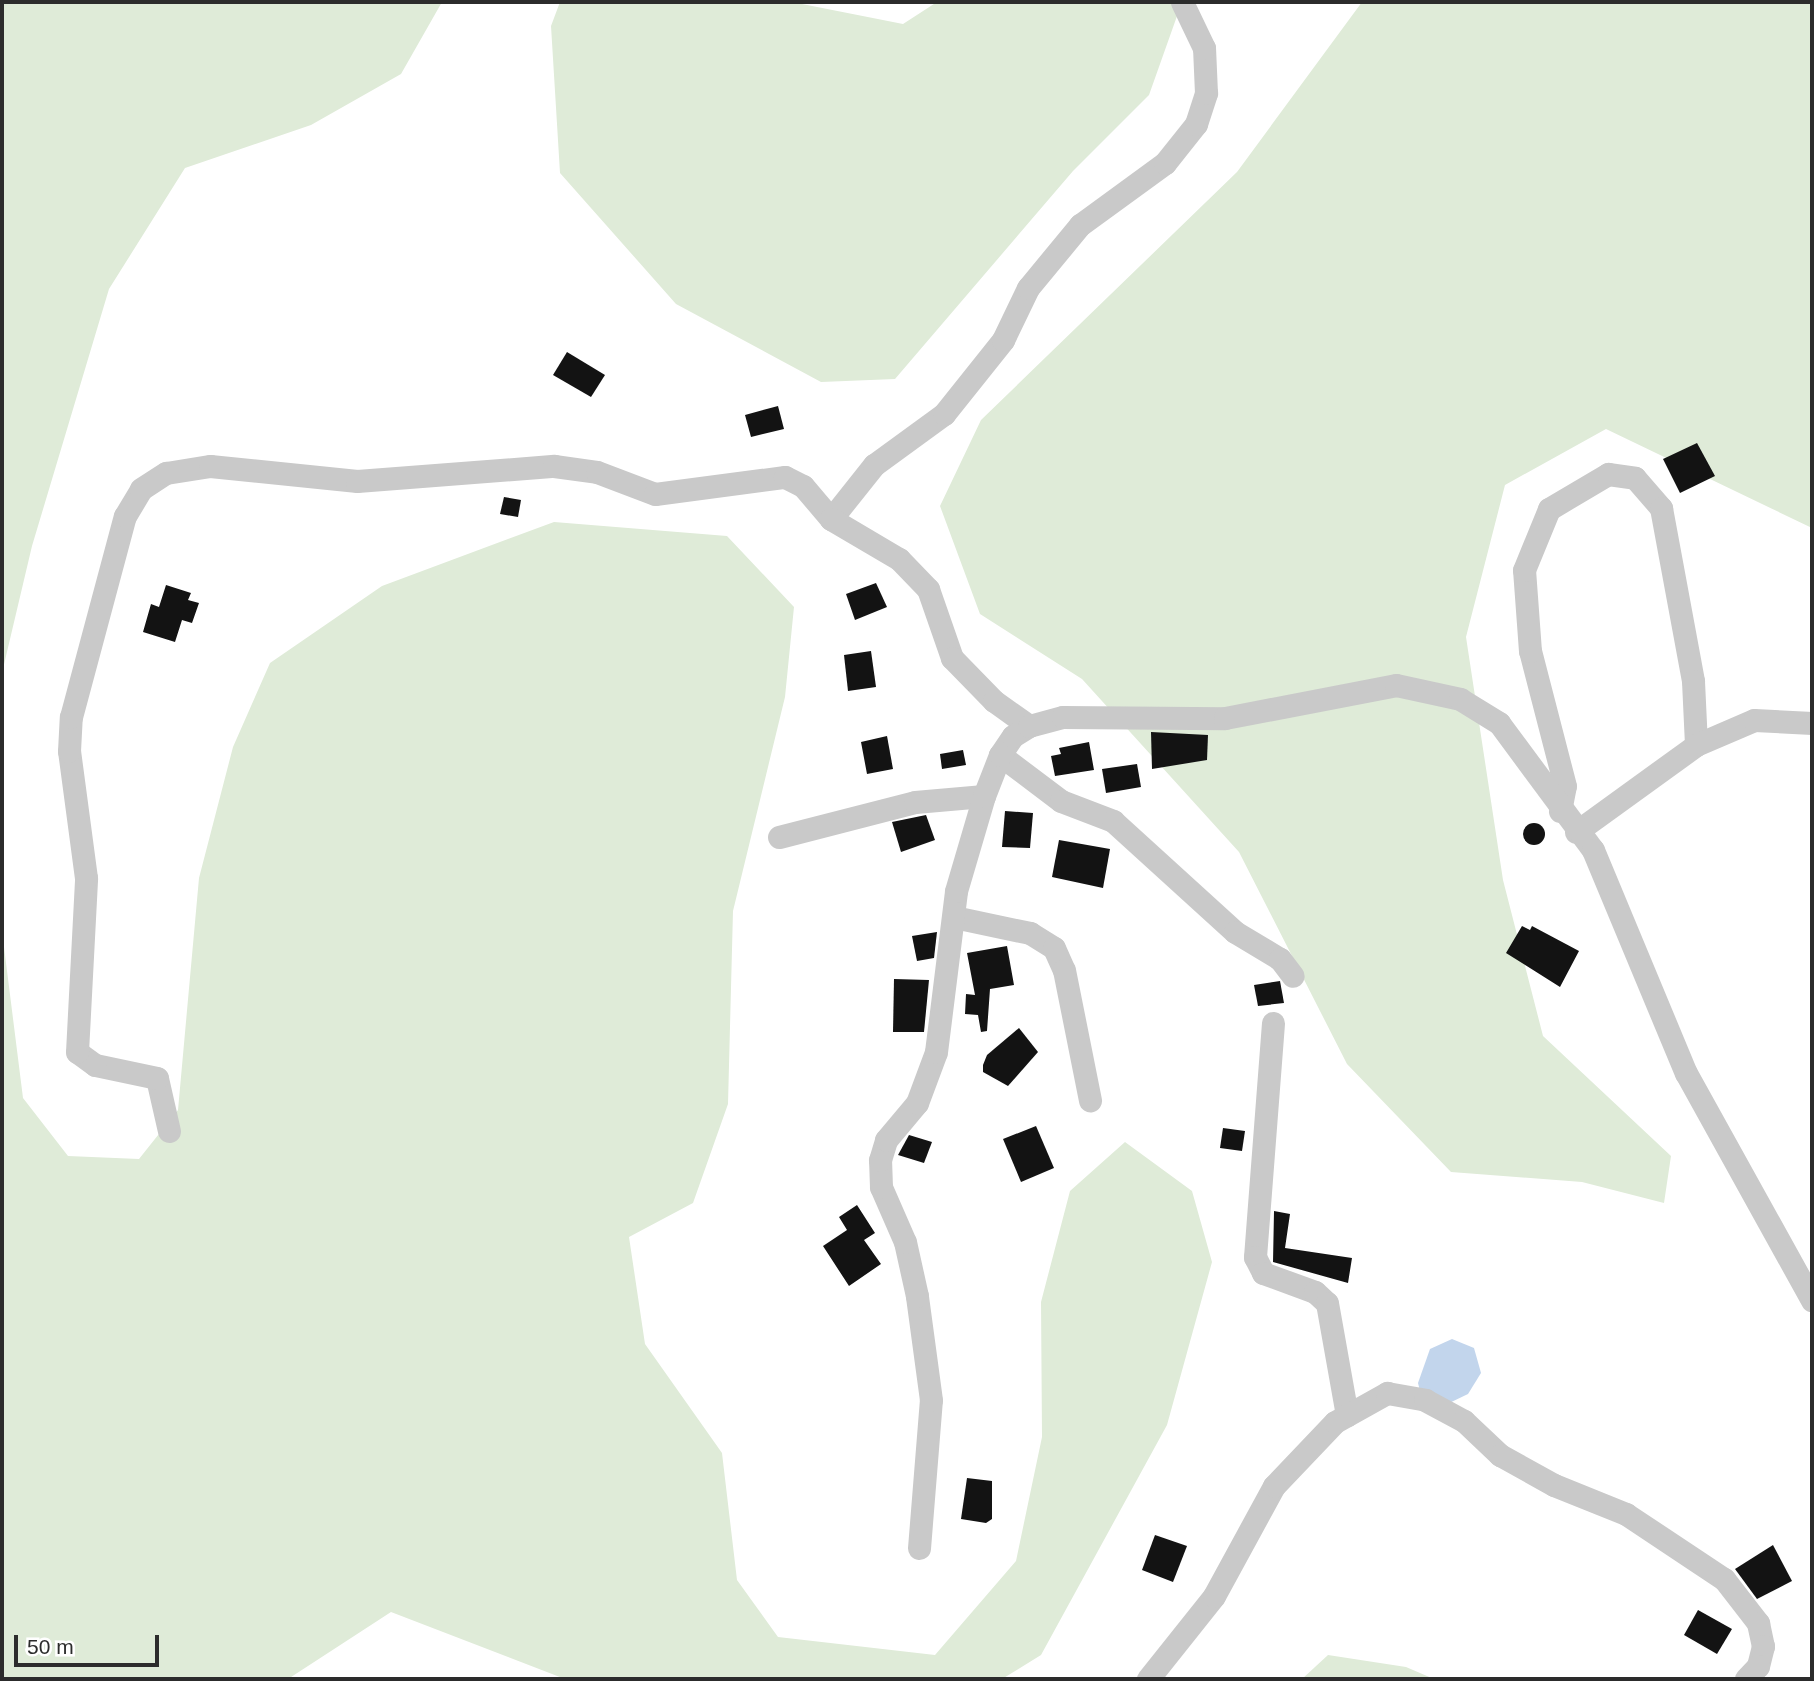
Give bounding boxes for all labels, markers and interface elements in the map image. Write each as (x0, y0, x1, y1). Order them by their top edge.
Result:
scale bar (18, 1622, 163, 1666)
text: 50 m (27, 1635, 74, 1658)

